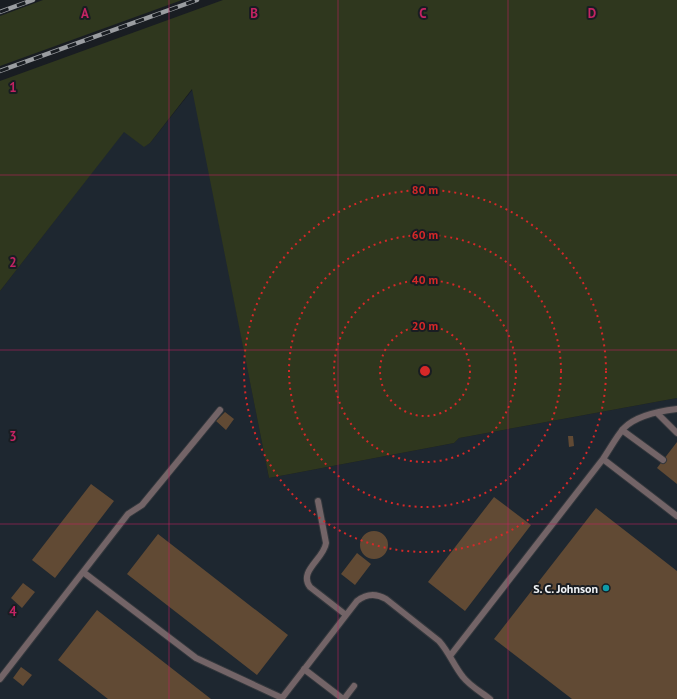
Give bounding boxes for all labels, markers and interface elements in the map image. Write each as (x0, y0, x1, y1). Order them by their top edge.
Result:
text: A (81, 5, 89, 22)
text: B (250, 5, 258, 22)
text: C (419, 5, 427, 22)
text: D (588, 5, 596, 22)
text: 1 (9, 79, 17, 96)
text: 80 m (412, 182, 438, 197)
text: 60 m (412, 227, 438, 242)
text: 2 (9, 254, 17, 271)
text: 40 m (412, 272, 438, 287)
text: 20 m (412, 318, 438, 333)
centre of rings (418, 364, 432, 378)
text: 3 (9, 428, 17, 445)
place label: S. C. Johnson (533, 581, 598, 596)
marker: S. C. Johnson (601, 583, 611, 593)
text: 4 (9, 603, 17, 620)

